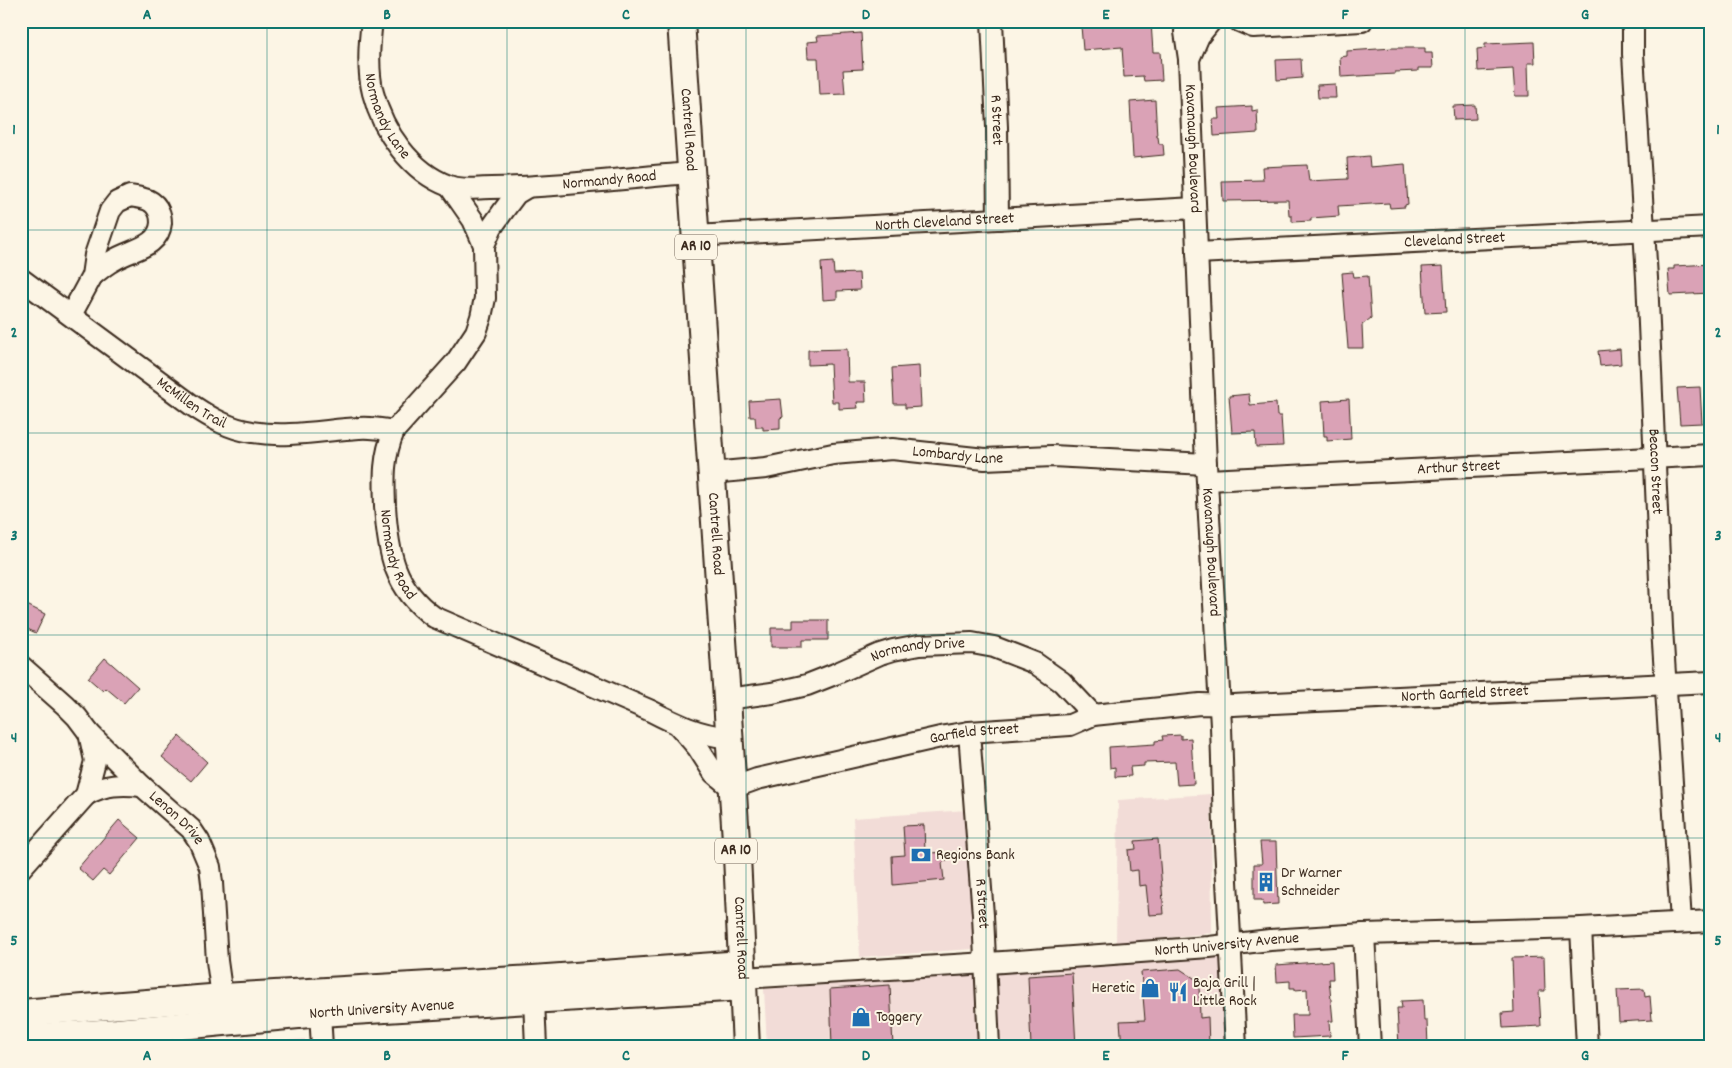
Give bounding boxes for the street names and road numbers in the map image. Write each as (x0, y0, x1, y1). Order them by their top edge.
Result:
street label: Normandy Lane (358, 72, 416, 164)
street label: Kavanaugh Boulevard (1179, 84, 1207, 214)
street label: Cantrell Road (674, 88, 703, 172)
street label: R Street (984, 94, 1009, 145)
street label: Normandy Road (562, 164, 658, 196)
street label: North Cleveland Street (874, 207, 1015, 237)
street label: Cleveland Street (1403, 226, 1506, 254)
road number: AR 10 (675, 234, 717, 260)
street label: McMillen Trail (152, 371, 230, 435)
street label: Beacon Street (1642, 428, 1669, 515)
street label: Lombardy Lane (911, 440, 1004, 471)
street label: Arthur Street (1416, 454, 1501, 481)
street label: Kavanaugh Boulevard (1196, 487, 1226, 617)
street label: Cantrell Road (702, 492, 730, 576)
street label: Normandy Road (374, 509, 422, 605)
street label: Normandy Drive (867, 632, 965, 668)
street label: North Garfield Street (1401, 679, 1529, 708)
street label: Garfield Street (927, 717, 1020, 751)
street label: Lenon Drive (144, 785, 210, 850)
road number: AR 10 (715, 838, 757, 864)
street label: R Street (969, 878, 995, 929)
street label: Cantrell Road (727, 896, 754, 980)
street label: North University Avenue (1154, 927, 1300, 962)
street label: North University Avenue (308, 993, 455, 1025)

